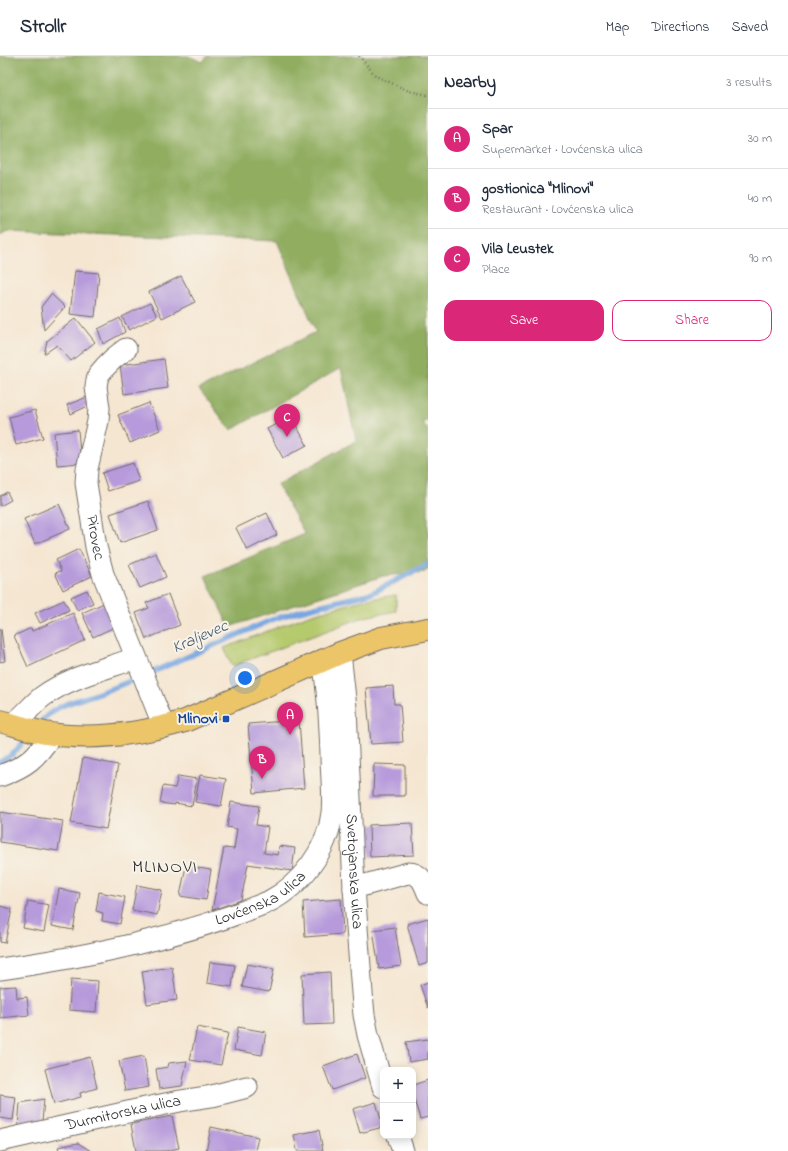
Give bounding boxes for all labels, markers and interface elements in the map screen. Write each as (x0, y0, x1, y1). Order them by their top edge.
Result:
text: Strollr (20, 14, 66, 41)
text: Map (606, 17, 629, 38)
text: Directions (651, 17, 709, 38)
text: Saved (731, 17, 768, 38)
text: Nearby (444, 70, 496, 95)
text: 3 results (726, 73, 772, 92)
text: Spar (482, 118, 513, 140)
text: A (453, 129, 461, 148)
text: 30 m (748, 129, 772, 148)
text: Supermarket · Lovćenska ulica (482, 140, 643, 159)
text: gostionica "Mlinovi" (482, 178, 593, 200)
text: B (453, 189, 461, 208)
text: 40 m (748, 189, 772, 208)
text: Restaurant · Lovćenska ulica (482, 200, 633, 219)
text: Vila Leustek (482, 238, 554, 260)
text: C (453, 249, 461, 268)
text: 90 m (749, 249, 772, 268)
text: Place (482, 260, 510, 279)
button: Save (444, 300, 604, 341)
button: Share (612, 300, 772, 341)
pin: C (274, 404, 300, 437)
street label: Pirovec (79, 513, 111, 564)
water label: Kraljevec (168, 613, 233, 660)
your location (235, 668, 255, 688)
pin: A (277, 702, 303, 735)
place label: Mlinovi (177, 707, 218, 731)
marker: Mlinovi (221, 714, 231, 724)
pin: B (249, 746, 275, 779)
street label: Svetojanska ulica (339, 813, 369, 930)
district label: MLINOVI (132, 855, 198, 881)
street label: Lovćenska ulica (212, 866, 312, 933)
map controls (380, 1067, 416, 1139)
button: + (380, 1067, 416, 1103)
street label: Durmitorska ulica (62, 1089, 183, 1138)
button: − (380, 1103, 416, 1139)

